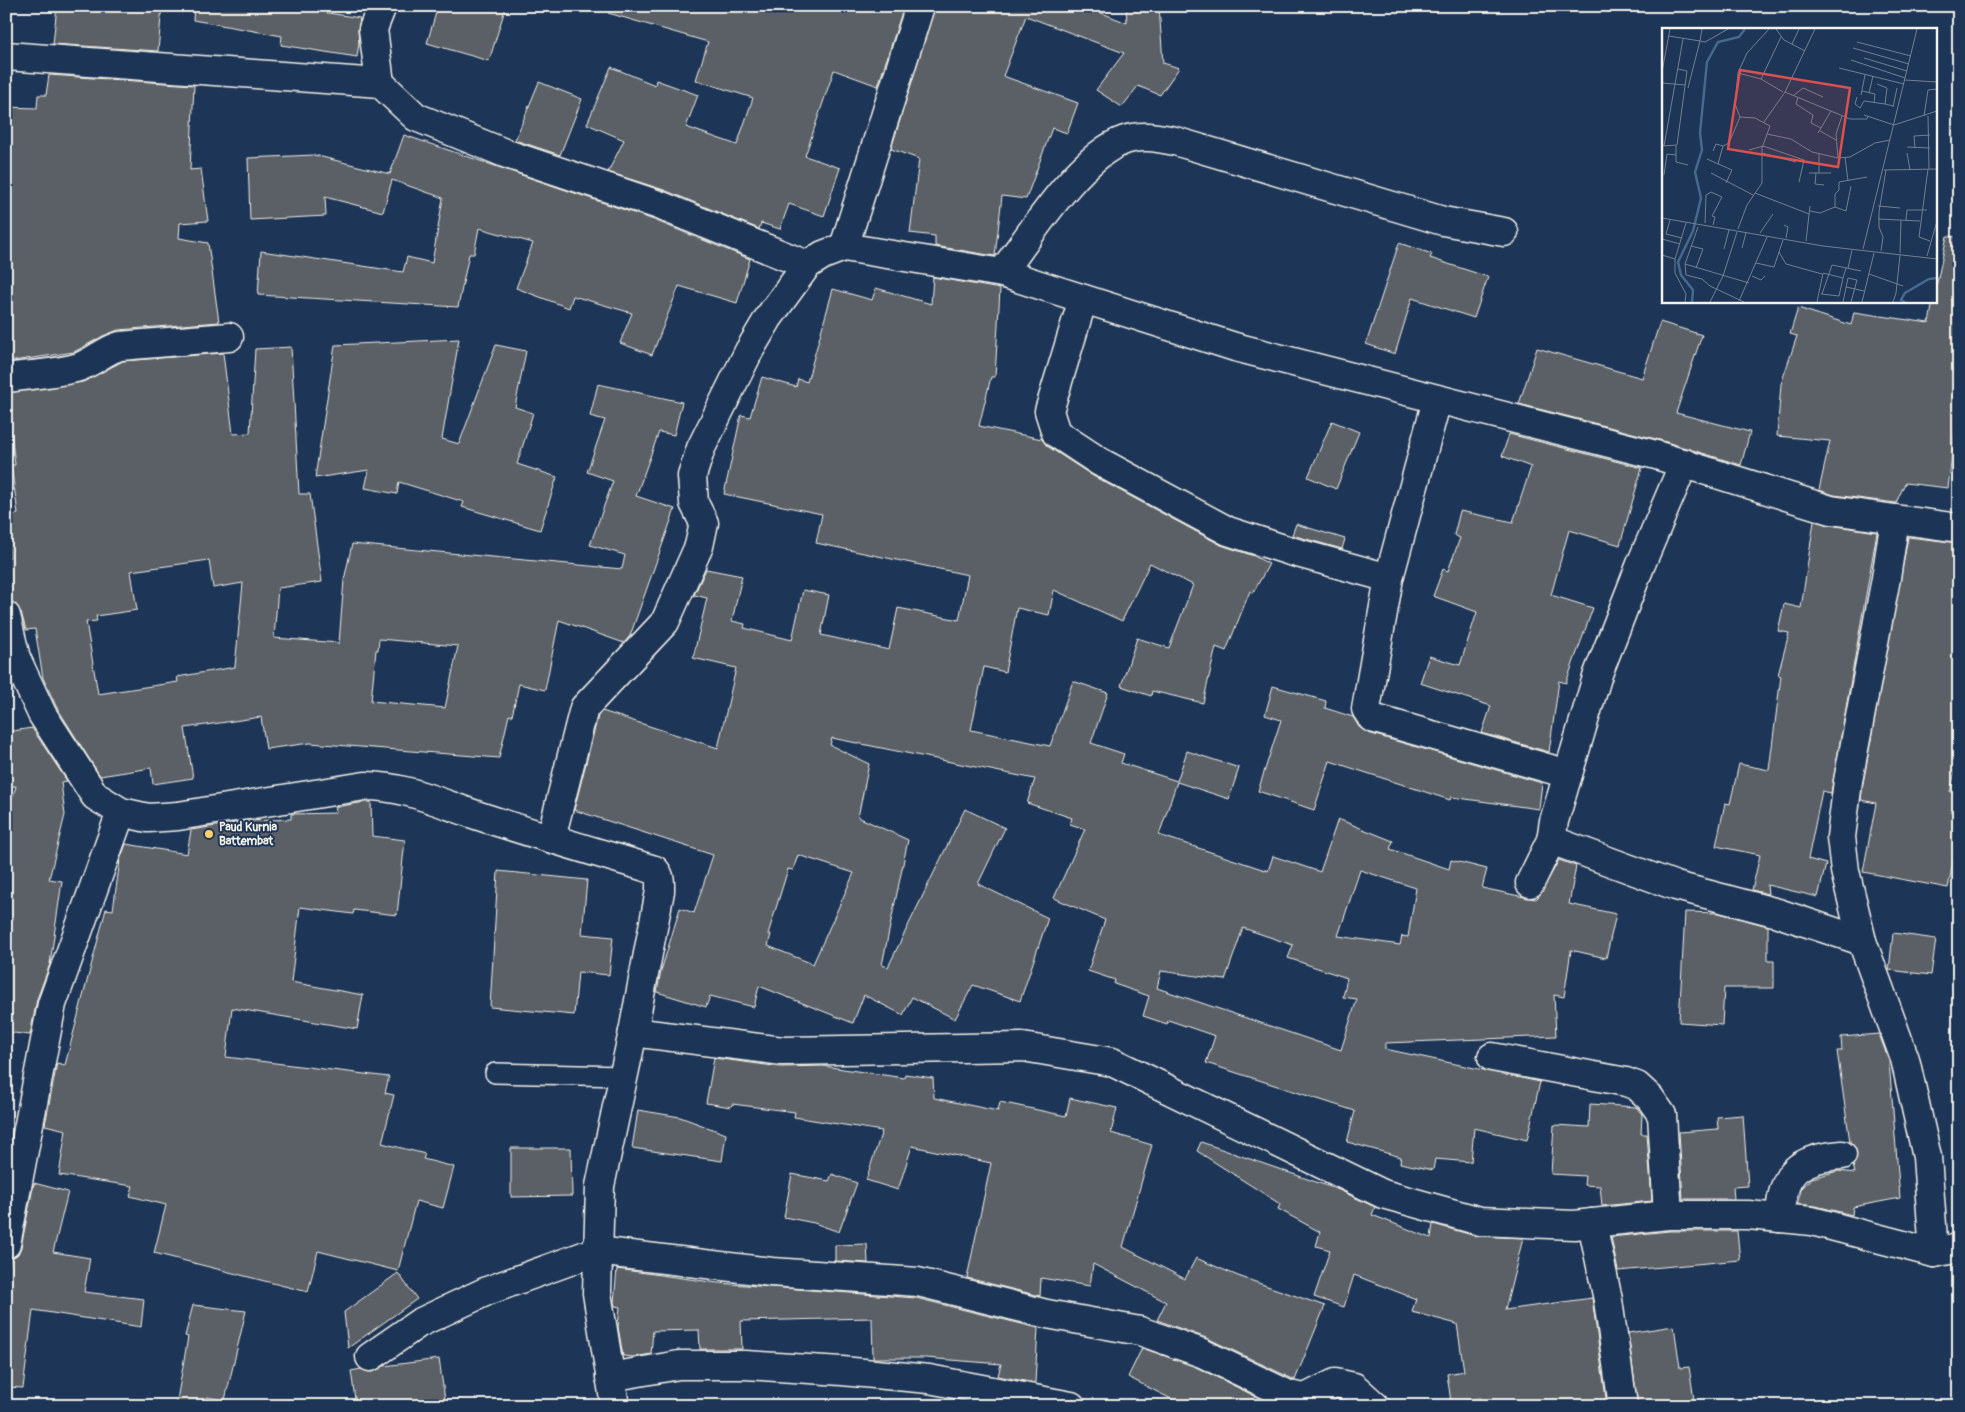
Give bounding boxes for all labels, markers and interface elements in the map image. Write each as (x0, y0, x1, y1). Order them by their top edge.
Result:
inset map (1662, 28, 1938, 302)
place label: Paud Kurnia Battembat (219, 820, 277, 849)
marker: Paud Kurnia Battembat (203, 828, 215, 840)

